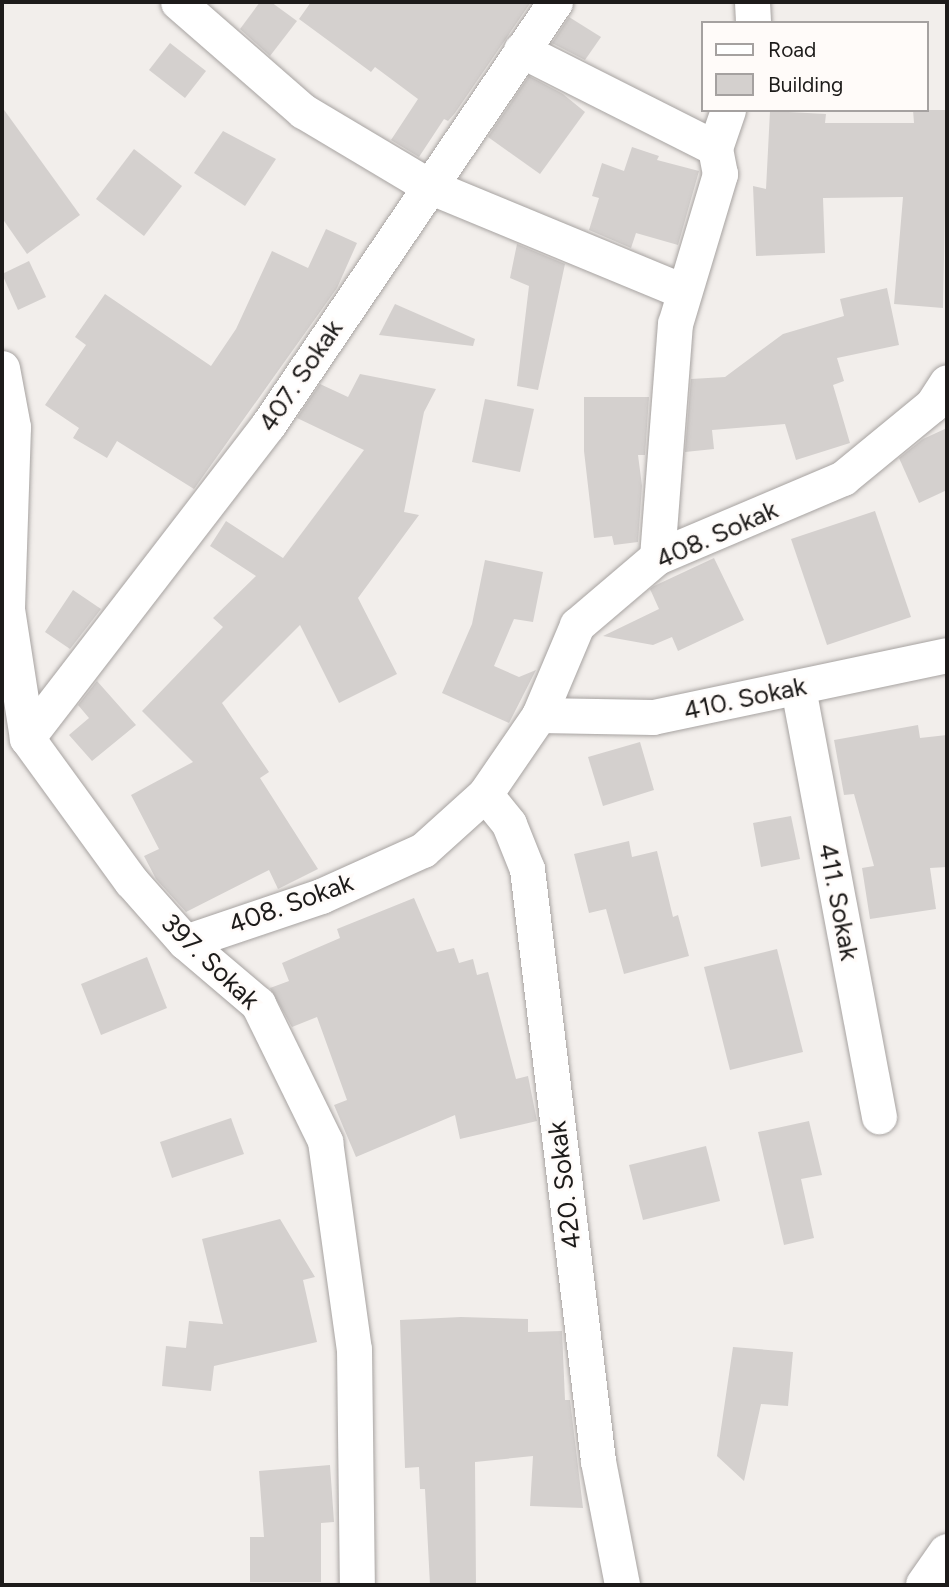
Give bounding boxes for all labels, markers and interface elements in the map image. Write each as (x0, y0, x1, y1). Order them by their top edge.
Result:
legend (701, 21, 928, 112)
text: Road (768, 37, 816, 62)
text: Building (768, 72, 843, 97)
street label: 407. Sokak (252, 314, 350, 438)
street label: 408. Sokak (651, 494, 783, 576)
street label: 410. Sokak (681, 671, 809, 727)
street label: 411. Sokak (811, 841, 865, 963)
street label: 408. Sokak (225, 867, 357, 941)
street label: 397. Sokak (155, 908, 265, 1016)
street label: 420. Sokak (542, 1119, 588, 1251)

